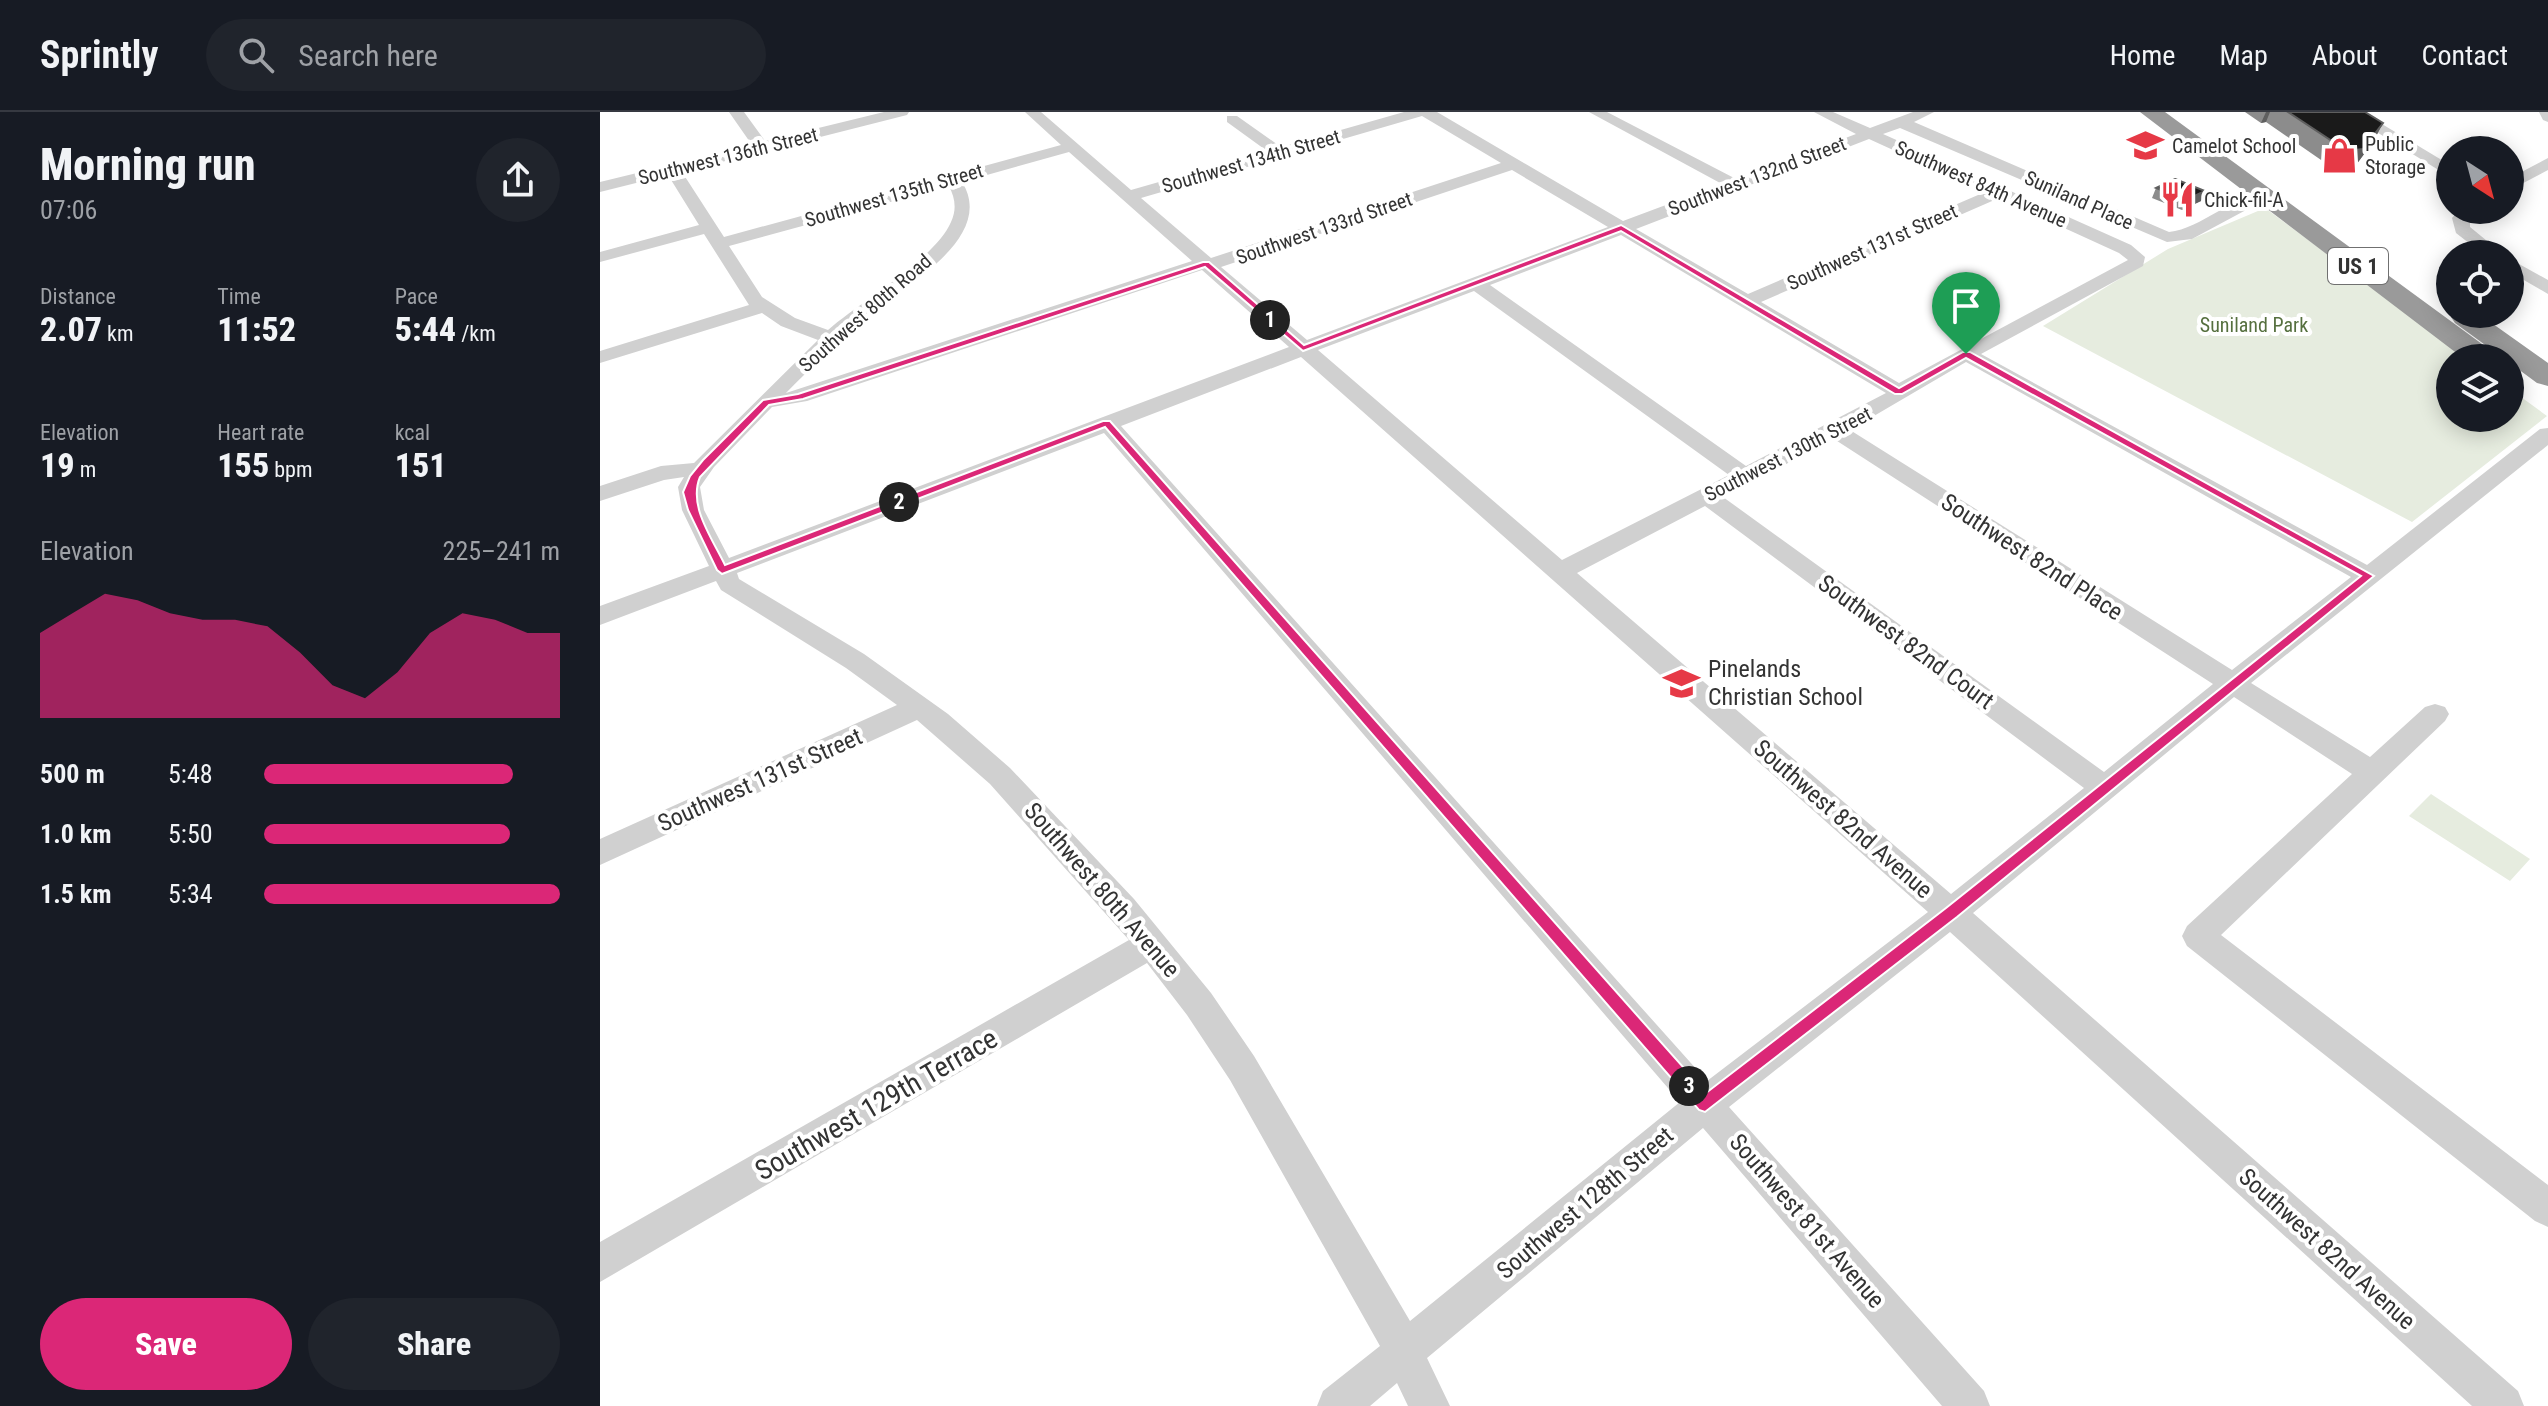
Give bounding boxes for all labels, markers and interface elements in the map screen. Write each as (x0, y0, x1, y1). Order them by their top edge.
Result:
search box (206, 19, 766, 91)
text: Sprintly (40, 33, 158, 77)
icon: search (234, 33, 278, 77)
text: Search here (298, 38, 438, 73)
text: Home (2110, 39, 2175, 72)
text: Map (2219, 39, 2268, 72)
text: About (2312, 39, 2378, 72)
text: Contact (2422, 39, 2508, 72)
street label: Southwest 136th Street (636, 122, 820, 190)
street label: Southwest 134th Street (1159, 124, 1343, 198)
school or university icon: Camelot School (2127, 127, 2165, 165)
street label: Southwest 132nd Street (1665, 131, 1849, 221)
place label: Public Storage (2365, 132, 2426, 179)
place label: Camelot School (2172, 134, 2296, 158)
street label: Southwest 84th Avenue (1892, 135, 2070, 233)
shop icon: Public Storage (2320, 136, 2358, 174)
north arrow (2436, 136, 2524, 224)
map controls (2436, 136, 2524, 432)
button: share (476, 138, 560, 222)
text: Morning run (40, 139, 256, 191)
street label: Southwest 135th Street (802, 158, 986, 232)
street label: Suniland Place (2021, 165, 2137, 235)
restaurant icon: Chick-fil-A (2159, 181, 2197, 219)
street label: Southwest 133rd Street (1233, 187, 1415, 269)
place label: Chick-fil-A (2204, 188, 2284, 212)
text: 07:06 (40, 195, 97, 225)
street label: Southwest 131st Street (1783, 199, 1961, 295)
button: locate (2436, 240, 2524, 328)
road number: US 1 (2328, 248, 2388, 284)
street label: Southwest 80th Road (794, 249, 936, 377)
pin (1932, 272, 2000, 354)
text: Distance (40, 284, 116, 309)
text: Time (217, 284, 261, 309)
text: Pace (395, 284, 438, 309)
icon: arrive (1944, 284, 1988, 328)
pin: 1 (1250, 300, 1290, 340)
text: 1 (1264, 307, 1276, 332)
text: 2.07 (40, 309, 102, 349)
text: 11:52 (217, 309, 296, 349)
text: 5:44 (395, 309, 456, 349)
park label: Suniland Park (2200, 313, 2308, 337)
text: km (102, 321, 133, 346)
text: /km (456, 321, 496, 346)
button: layers (2436, 344, 2524, 432)
street label: Southwest 130th Street (1700, 401, 1876, 507)
text: Elevation (40, 420, 119, 445)
text: Heart rate (217, 420, 304, 445)
text: kcal (395, 420, 430, 445)
text: 19 (40, 445, 75, 485)
text: 155 (217, 445, 269, 485)
text: 151 (395, 445, 447, 485)
text: m (75, 457, 96, 482)
text: bpm (269, 457, 313, 482)
pin: 2 (879, 482, 919, 522)
street label: Southwest 82nd Place (1936, 488, 2128, 626)
text: 2 (893, 489, 905, 514)
text: Elevation (40, 536, 134, 566)
text: 225–241 m (443, 536, 560, 566)
street label: Southwest 82nd Court (1813, 569, 1999, 715)
place label: Pinelands Christian School (1708, 655, 1863, 711)
school or university icon: Pinelands Christian School (1663, 664, 1701, 702)
street label: Southwest 131st Street (654, 722, 866, 838)
street label: Southwest 82nd Avenue (1748, 734, 1938, 904)
text: 500 m (40, 759, 105, 789)
text: 5:48 (168, 759, 213, 789)
street label: Southwest 80th Avenue (1019, 797, 1185, 983)
text: 1.0 km (40, 819, 112, 849)
text: 5:50 (168, 819, 213, 849)
text: 1.5 km (40, 879, 112, 909)
text: 5:34 (168, 879, 213, 909)
street label: Southwest 129th Terrace (749, 1022, 1003, 1187)
pin: 3 (1669, 1066, 1709, 1106)
text: 3 (1683, 1073, 1695, 1098)
street label: Southwest 128th Street (1491, 1121, 1679, 1285)
street label: Southwest 81st Avenue (1724, 1128, 1890, 1314)
street label: Southwest 82nd Avenue (2233, 1163, 2421, 1335)
button: Save (40, 1298, 292, 1390)
button: Share (308, 1298, 560, 1390)

